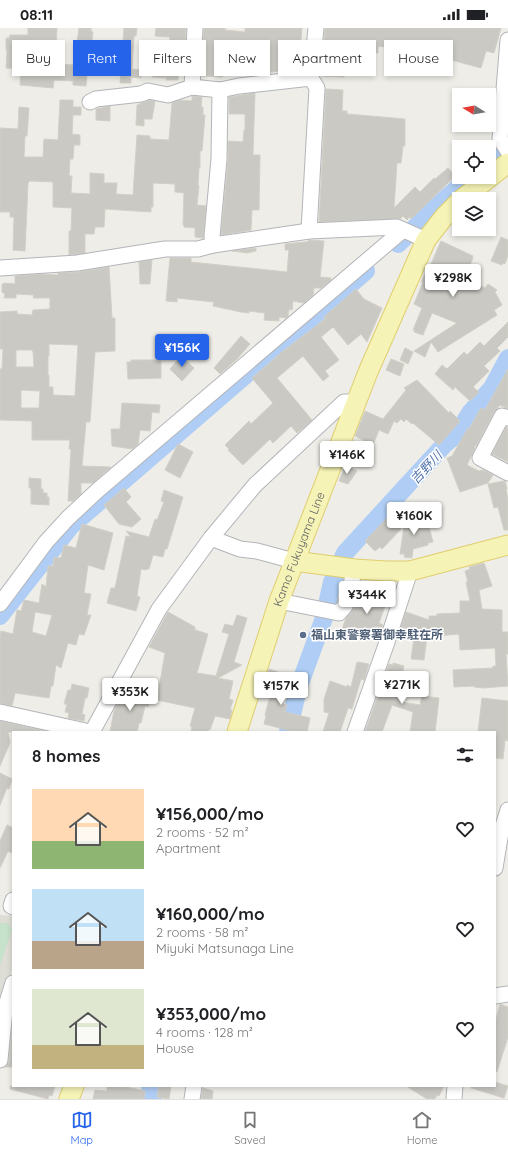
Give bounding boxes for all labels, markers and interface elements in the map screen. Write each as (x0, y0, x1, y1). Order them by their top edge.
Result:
text: 08:11 (20, 5, 53, 24)
chip: Buy (12, 40, 65, 76)
chip: Rent (73, 40, 131, 76)
chip: Filters (139, 40, 206, 76)
chip: New (214, 40, 270, 76)
chip: Apartment (278, 40, 376, 76)
chip: House (384, 40, 453, 76)
north arrow (452, 88, 496, 132)
map controls (452, 88, 496, 236)
button: locate (452, 140, 496, 184)
button: layers (452, 192, 496, 236)
pin: ¥298K (425, 264, 481, 298)
text: ¥298K (434, 269, 472, 285)
pin: ¥156K (154, 334, 210, 368)
text: ¥156K (164, 339, 200, 355)
pin: ¥146K (319, 441, 375, 475)
text: ¥146K (329, 446, 365, 462)
water label: 吉野川 (407, 446, 447, 487)
street label: Kamo Fukuyama Line (270, 489, 328, 608)
pin: ¥160K (386, 502, 442, 536)
text: ¥160K (396, 507, 432, 523)
pin: ¥344K (339, 581, 395, 615)
text: ¥344K (348, 586, 386, 602)
place label: 福山東警察署御幸駐在所 (311, 627, 443, 642)
marker: 福山東警察署御幸駐在所 (298, 630, 308, 640)
pin: ¥271K (374, 671, 430, 705)
pin: ¥157K (253, 672, 309, 706)
text: ¥271K (384, 676, 420, 692)
text: ¥157K (263, 677, 299, 693)
pin: ¥353K (102, 678, 158, 712)
text: ¥353K (111, 683, 149, 699)
icon: filters (454, 744, 476, 766)
text: 8 homes (32, 745, 101, 766)
text: ¥156,000/mo (156, 803, 264, 824)
icon: home (64, 805, 112, 853)
icon: heart (454, 818, 476, 840)
text: 2 rooms · 52 m² (156, 824, 249, 840)
text: Apartment (156, 840, 221, 856)
text: ¥160,000/mo (156, 903, 265, 924)
icon: home (64, 905, 112, 953)
icon: heart (454, 918, 476, 940)
text: 2 rooms · 58 m² (156, 924, 248, 940)
text: Miyuki Matsunaga Line (156, 940, 294, 956)
text: ¥353,000/mo (156, 1003, 266, 1024)
icon: home (64, 1005, 112, 1053)
icon: heart (454, 1018, 476, 1040)
text: 4 rooms · 128 m² (156, 1024, 253, 1040)
text: House (156, 1040, 194, 1056)
tab: Map (71, 1109, 93, 1147)
tab: Saved (234, 1109, 266, 1147)
tab: Home (407, 1109, 437, 1147)

